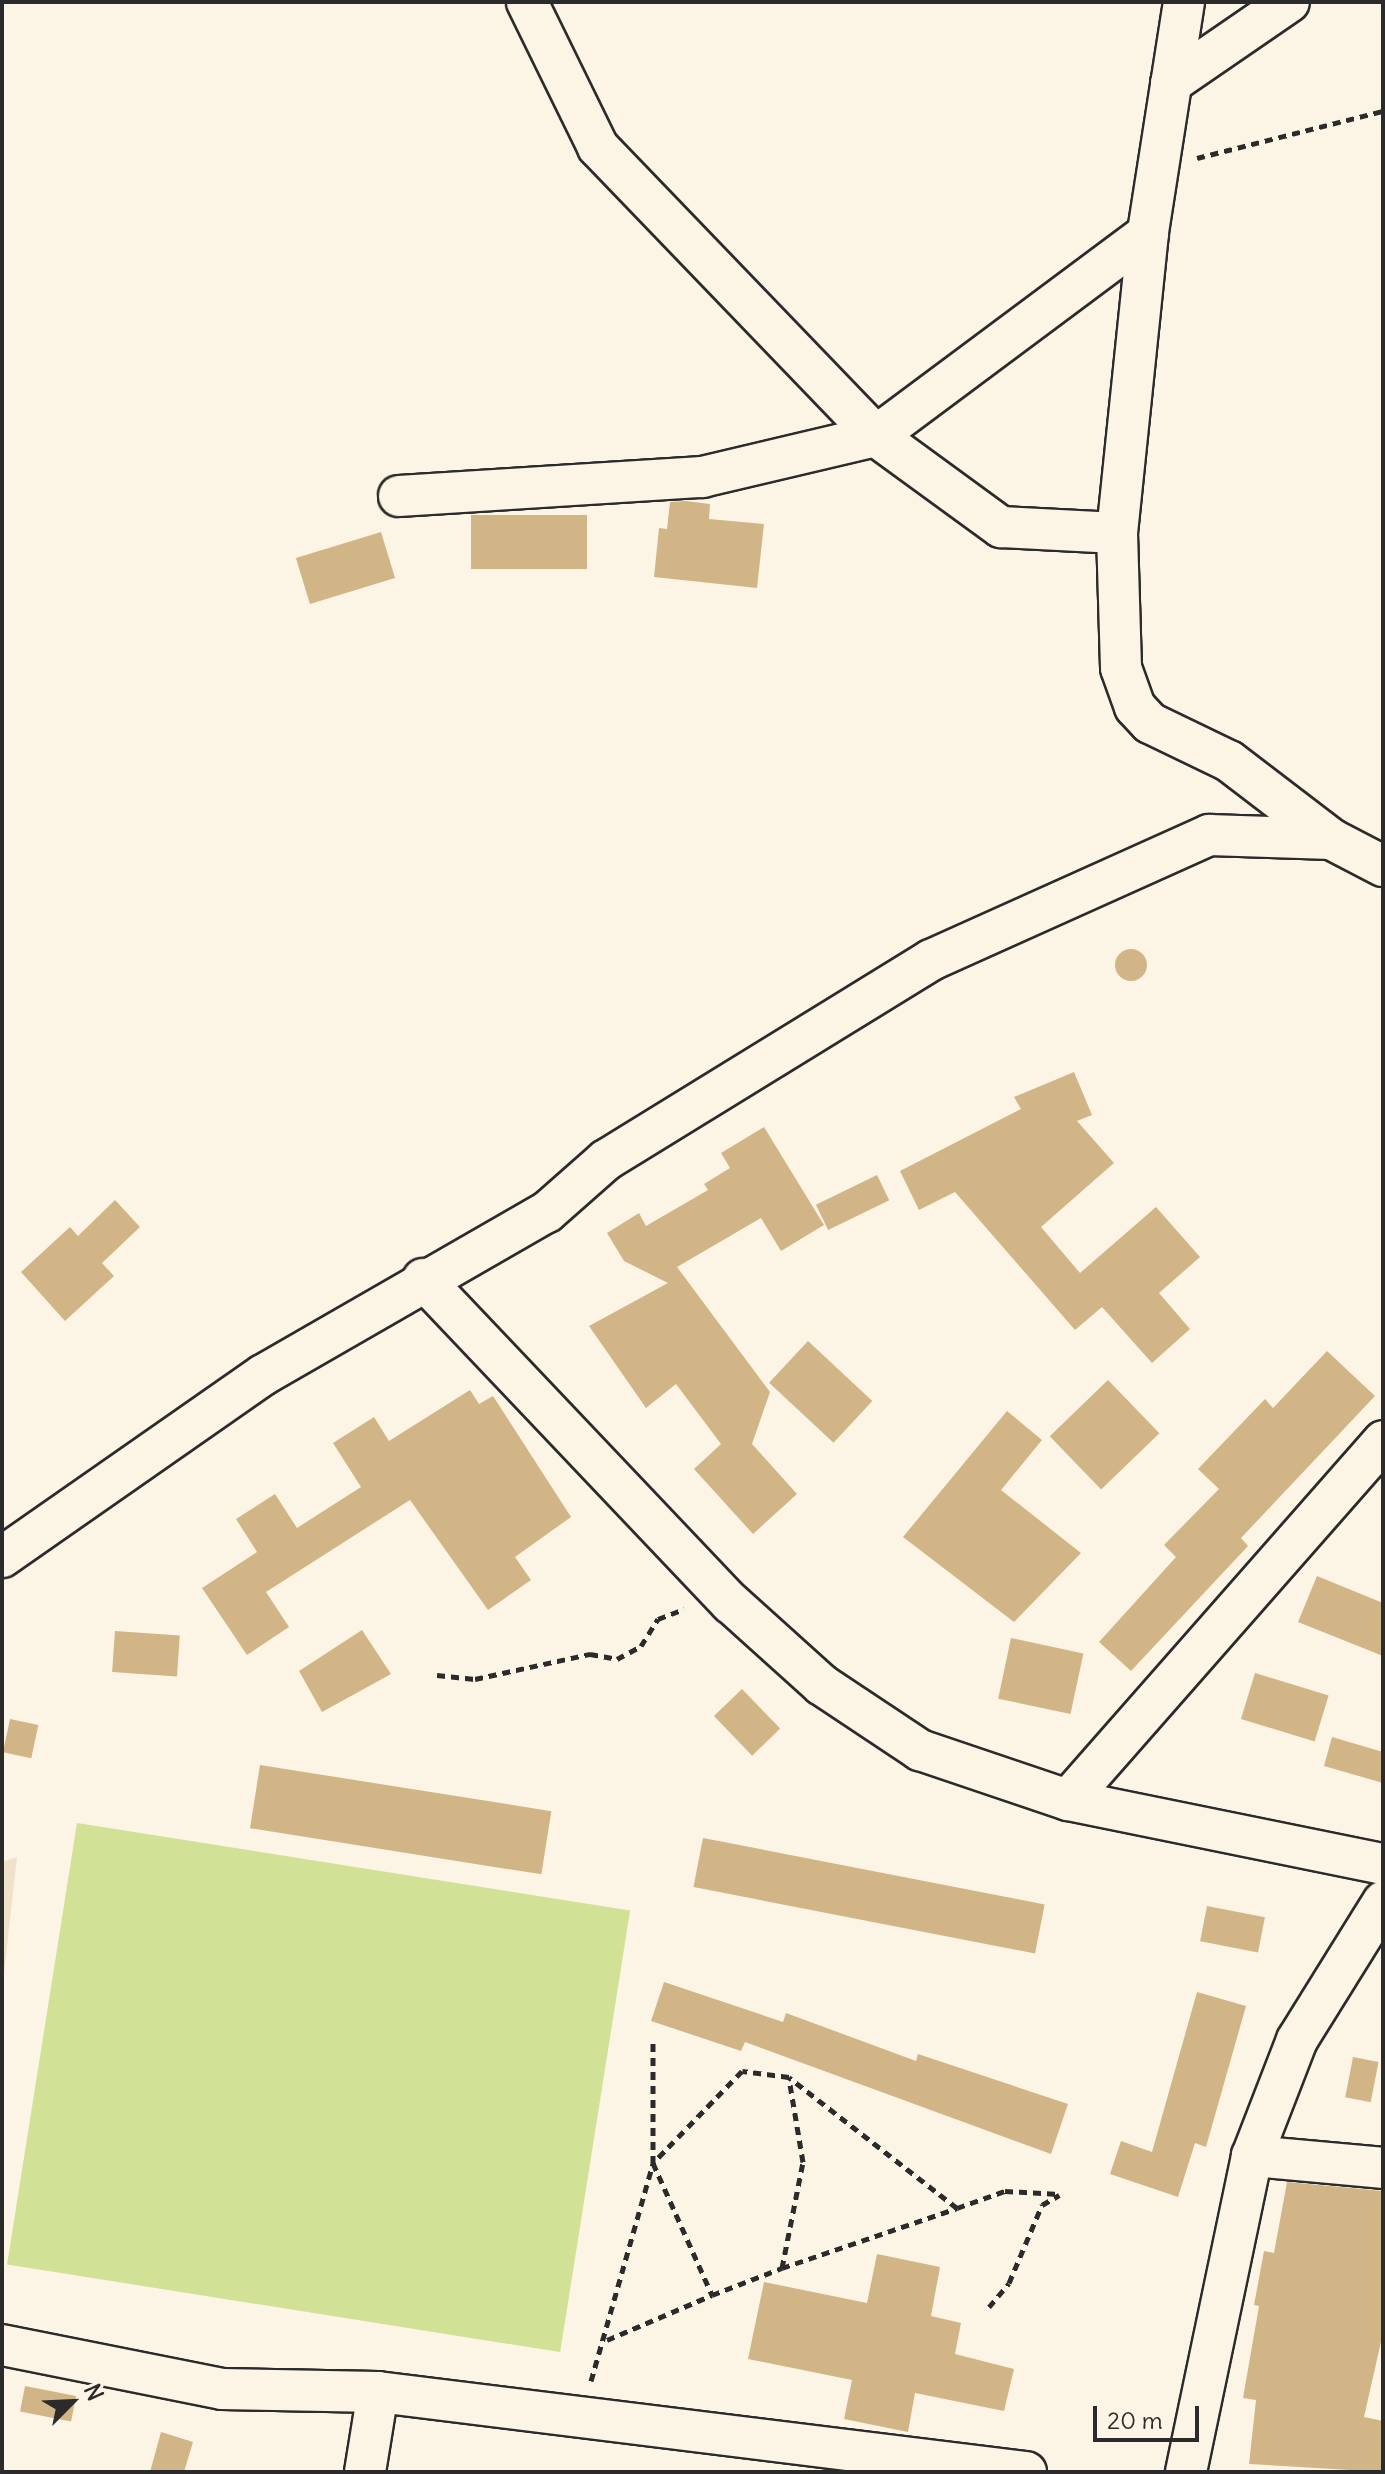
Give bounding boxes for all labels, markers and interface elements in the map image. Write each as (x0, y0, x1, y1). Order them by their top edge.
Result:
north arrow (32, 2362, 112, 2442)
text: N (78, 2380, 110, 2405)
scale bar (1097, 2390, 1203, 2440)
text: 20 m (1107, 2405, 1163, 2435)

